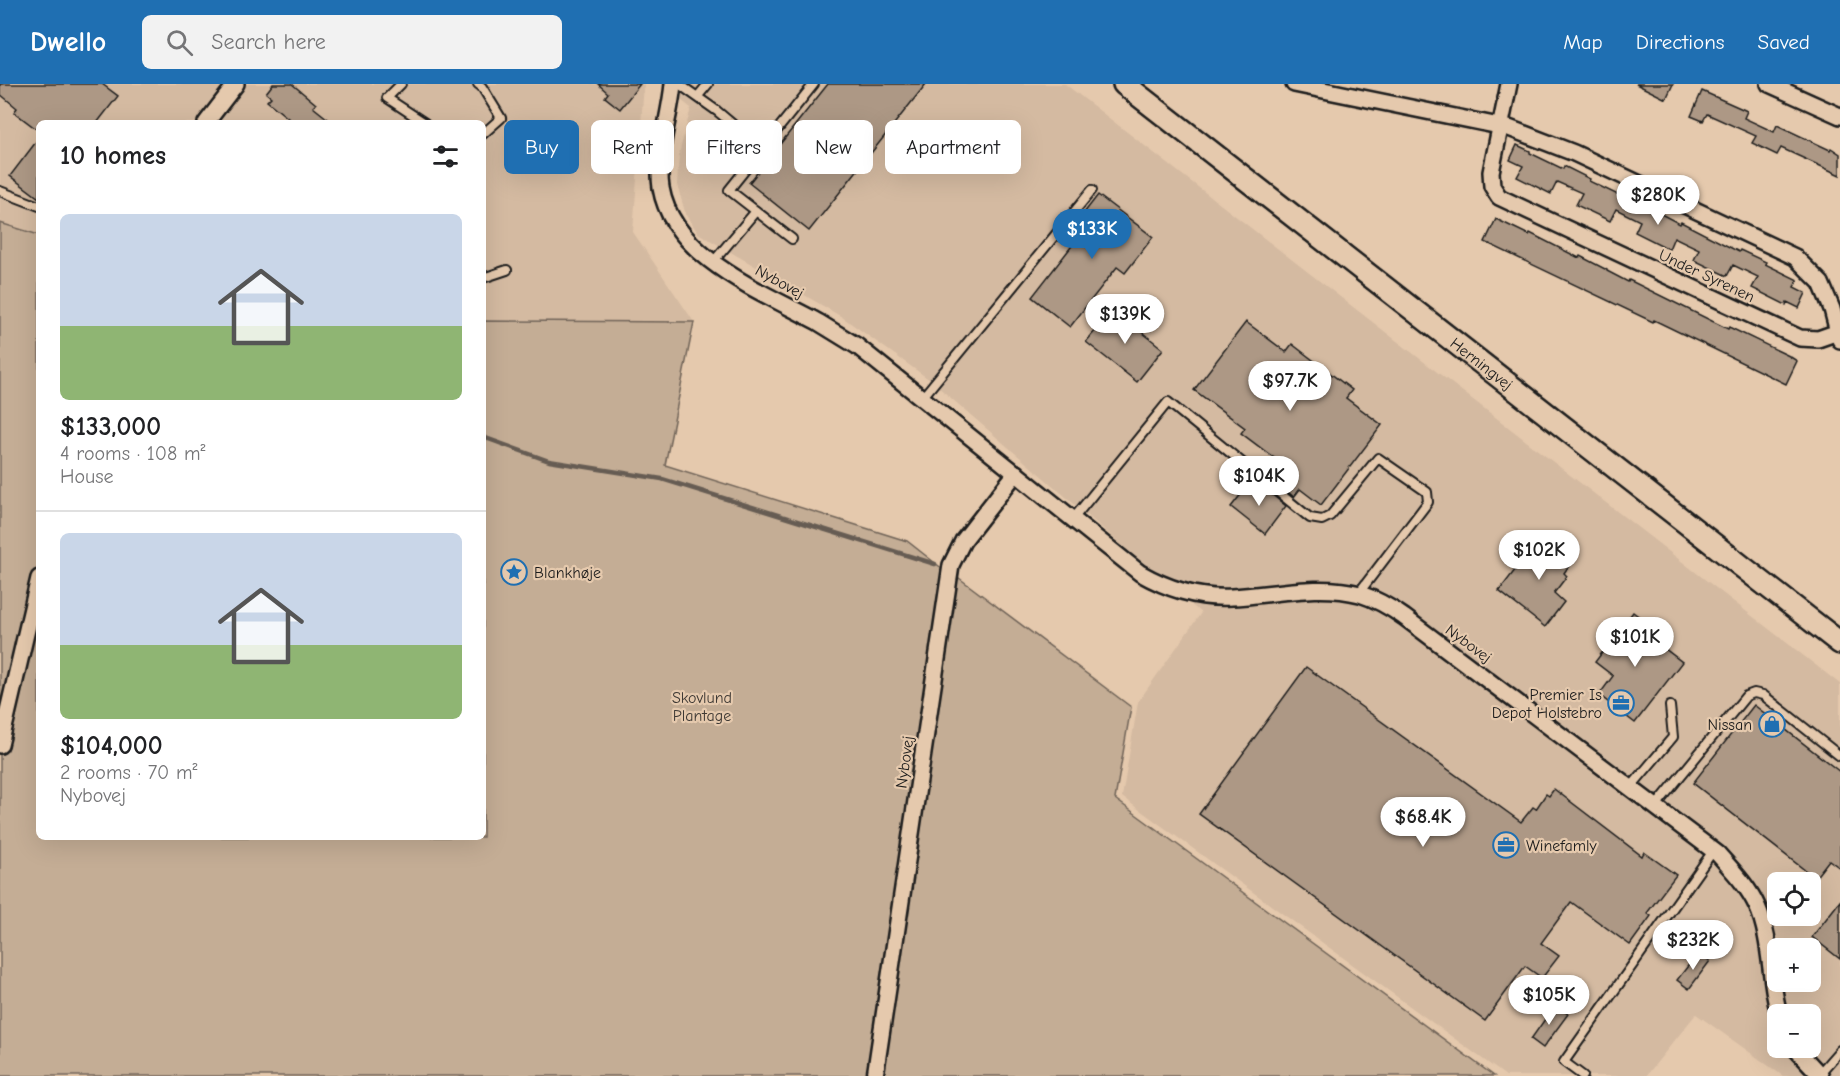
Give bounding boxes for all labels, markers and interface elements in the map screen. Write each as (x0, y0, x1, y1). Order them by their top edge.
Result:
search box (142, 15, 562, 69)
text: Dwello (30, 26, 106, 58)
icon: search (163, 26, 196, 59)
text: Search here (211, 29, 326, 55)
text: Map (1563, 30, 1603, 54)
text: Directions (1636, 30, 1725, 54)
text: Saved (1758, 30, 1810, 54)
chip: Buy (504, 120, 579, 174)
chip: Rent (591, 120, 674, 174)
chip: Filters (686, 120, 782, 174)
chip: New (794, 120, 873, 174)
chip: Apartment (885, 120, 1021, 174)
icon: filters (429, 140, 462, 173)
text: 10 homes (60, 141, 166, 171)
pin: $280K (1616, 175, 1700, 226)
text: $280K (1631, 183, 1685, 206)
pin: $133K (1050, 209, 1134, 260)
text: $133K (1067, 217, 1117, 240)
street label: Under Syrenen (1656, 246, 1757, 306)
icon: home (207, 253, 315, 361)
street label: Nybovej (752, 261, 807, 303)
pin: $139K (1083, 294, 1167, 345)
text: $139K (1099, 302, 1151, 325)
street label: Herningvej (1447, 334, 1516, 394)
pin: $97.7K (1241, 361, 1339, 412)
text: $97.7K (1262, 369, 1318, 392)
text: $133,000 (60, 412, 161, 442)
text: 4 rooms · 108 m² (60, 442, 205, 465)
pin: $104K (1217, 456, 1301, 507)
text: $104K (1233, 464, 1285, 487)
text: House (60, 465, 114, 488)
pin: $102K (1497, 530, 1581, 581)
text: $102K (1513, 538, 1565, 561)
place icon: Blankhøje (499, 557, 529, 587)
place label: Blankhøje (534, 564, 601, 582)
icon: home (207, 572, 315, 680)
pin: $101K (1593, 617, 1677, 668)
street label: Nybovej (1442, 621, 1495, 667)
text: $101K (1610, 625, 1660, 648)
place label: Premier Is Depot Holstebro (1492, 686, 1602, 722)
office icon: Premier Is Depot Holstebro (1606, 688, 1636, 718)
park label: Skovlund Plantage (672, 689, 732, 725)
shop icon: Nissan (1757, 709, 1787, 739)
place label: Nissan (1707, 716, 1752, 734)
text: $104,000 (60, 731, 163, 761)
street label: Nybovej (892, 735, 918, 789)
text: 2 rooms · 70 m² (60, 761, 197, 784)
text: Nybovej (60, 784, 126, 807)
pin: $68.4K (1374, 797, 1472, 848)
text: $68.4K (1395, 805, 1452, 828)
office icon: Winefamly (1491, 830, 1521, 860)
place label: Winefamly (1526, 837, 1598, 855)
map controls (1767, 872, 1821, 1058)
button: locate (1767, 872, 1821, 926)
pin: $232K (1651, 920, 1735, 971)
text: $232K (1666, 928, 1720, 951)
button: + (1767, 938, 1821, 992)
pin: $105K (1507, 975, 1591, 1026)
text: $105K (1522, 983, 1576, 1006)
button: − (1767, 1004, 1821, 1058)

